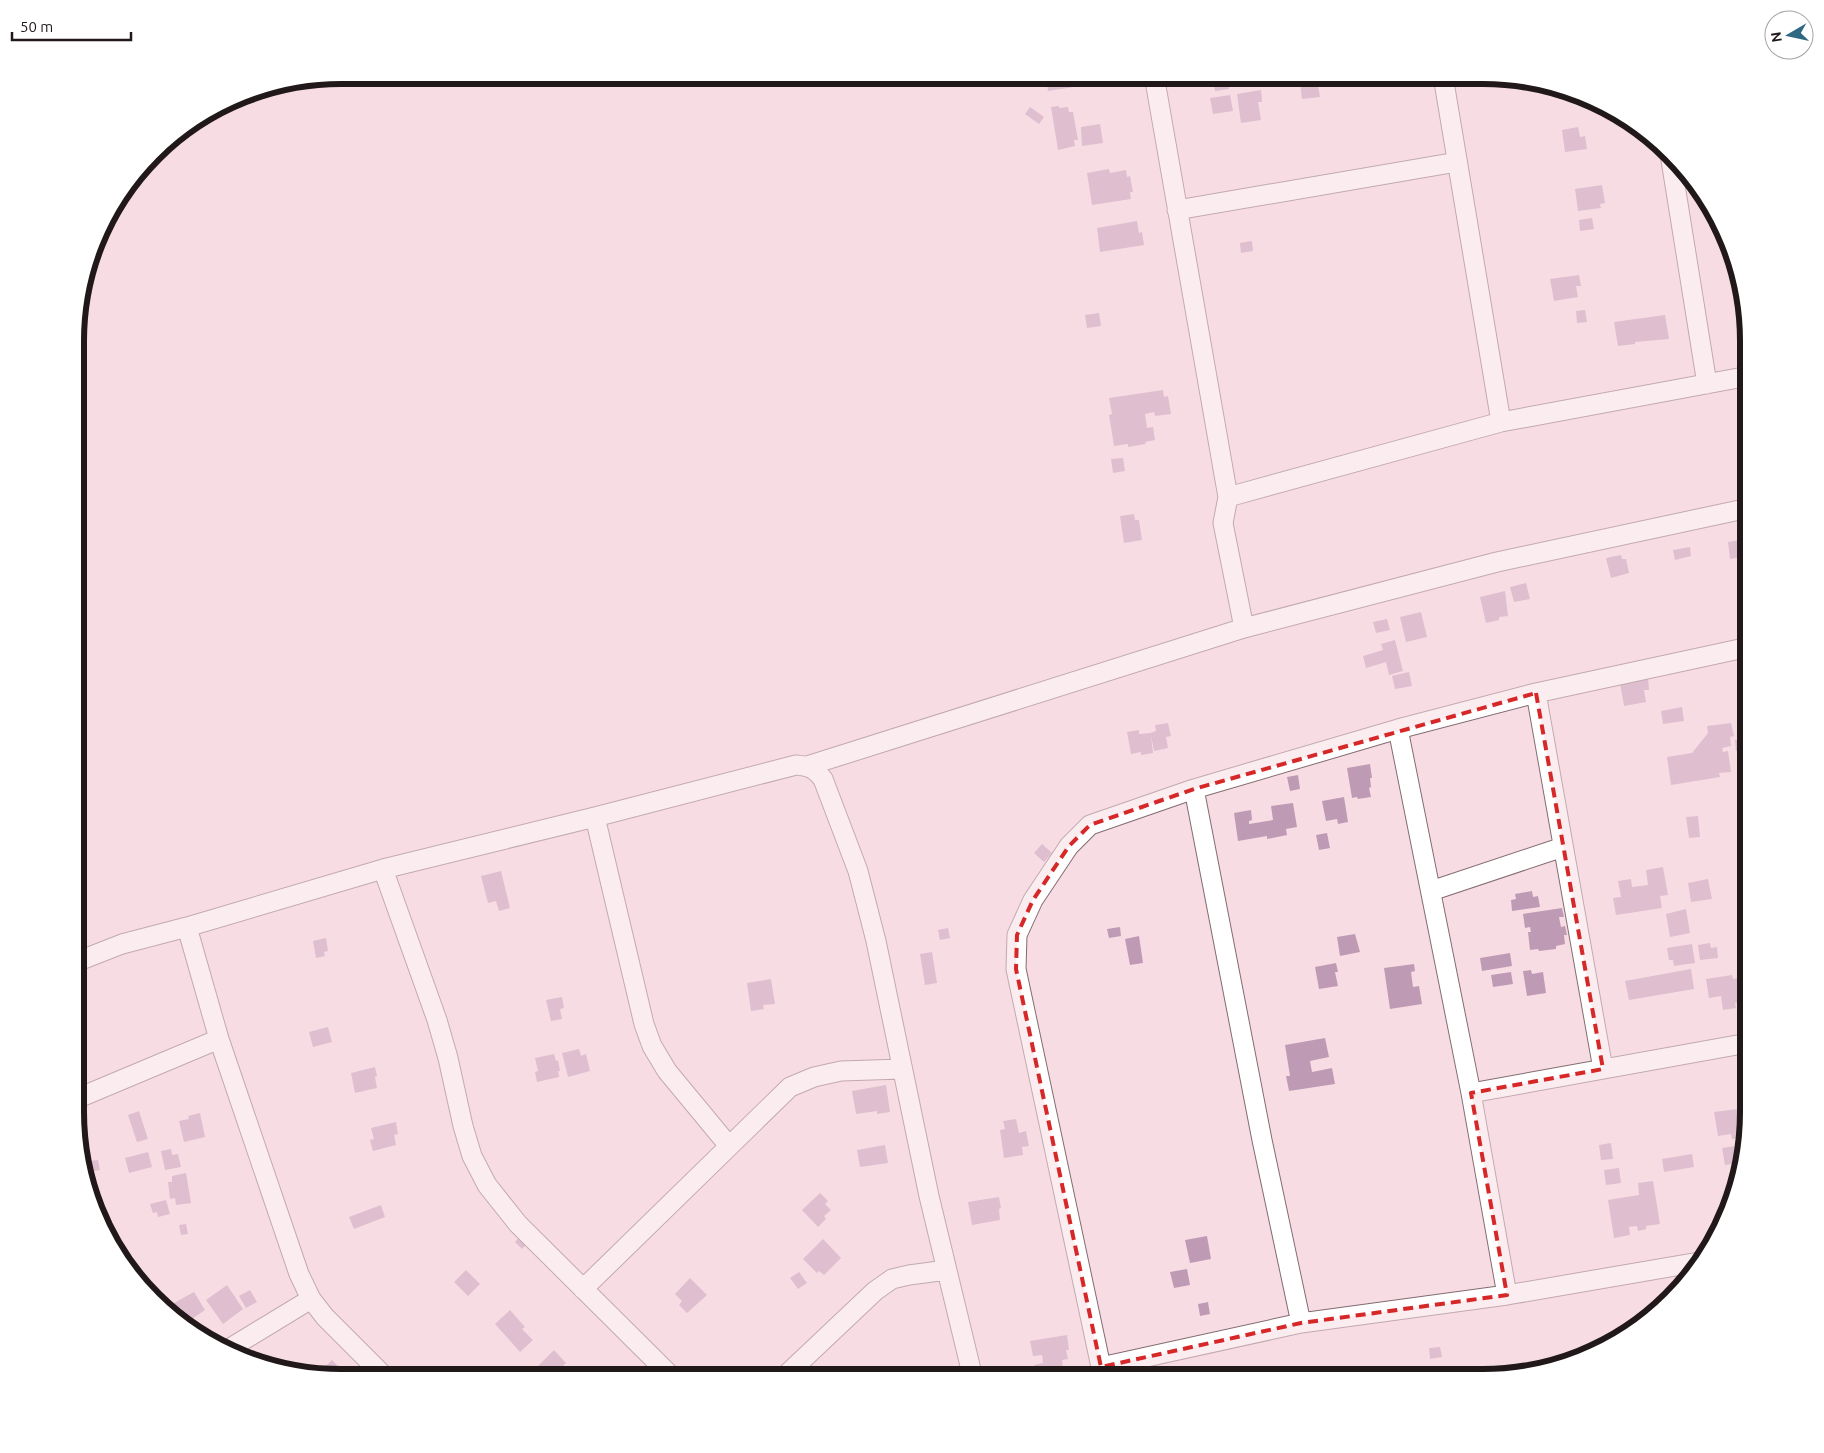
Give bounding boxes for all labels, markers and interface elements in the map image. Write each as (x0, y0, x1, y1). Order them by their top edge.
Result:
scale bar (12, 10, 131, 42)
north arrow (1764, 10, 1814, 60)
text: 50 m (20, 18, 53, 35)
text: N (1767, 31, 1785, 43)

